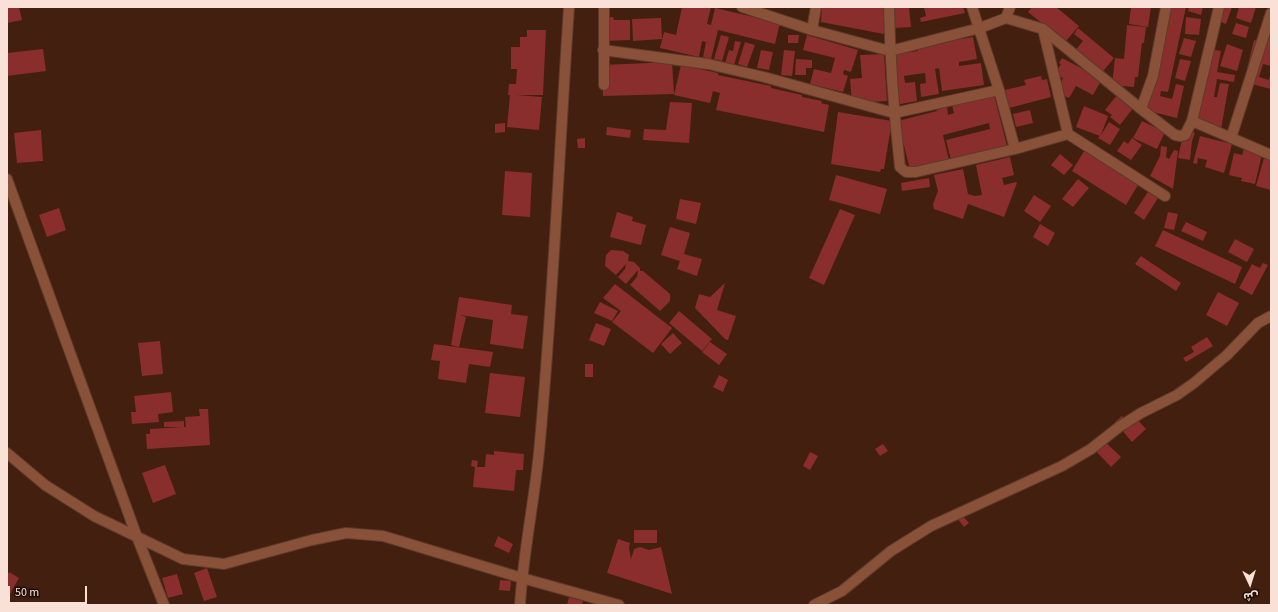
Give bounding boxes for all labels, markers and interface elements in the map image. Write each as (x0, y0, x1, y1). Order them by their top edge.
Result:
north arrow (1230, 564, 1270, 604)
scale bar (10, 578, 89, 604)
text: 50 m (15, 584, 39, 601)
text: ش (1243, 588, 1259, 604)

